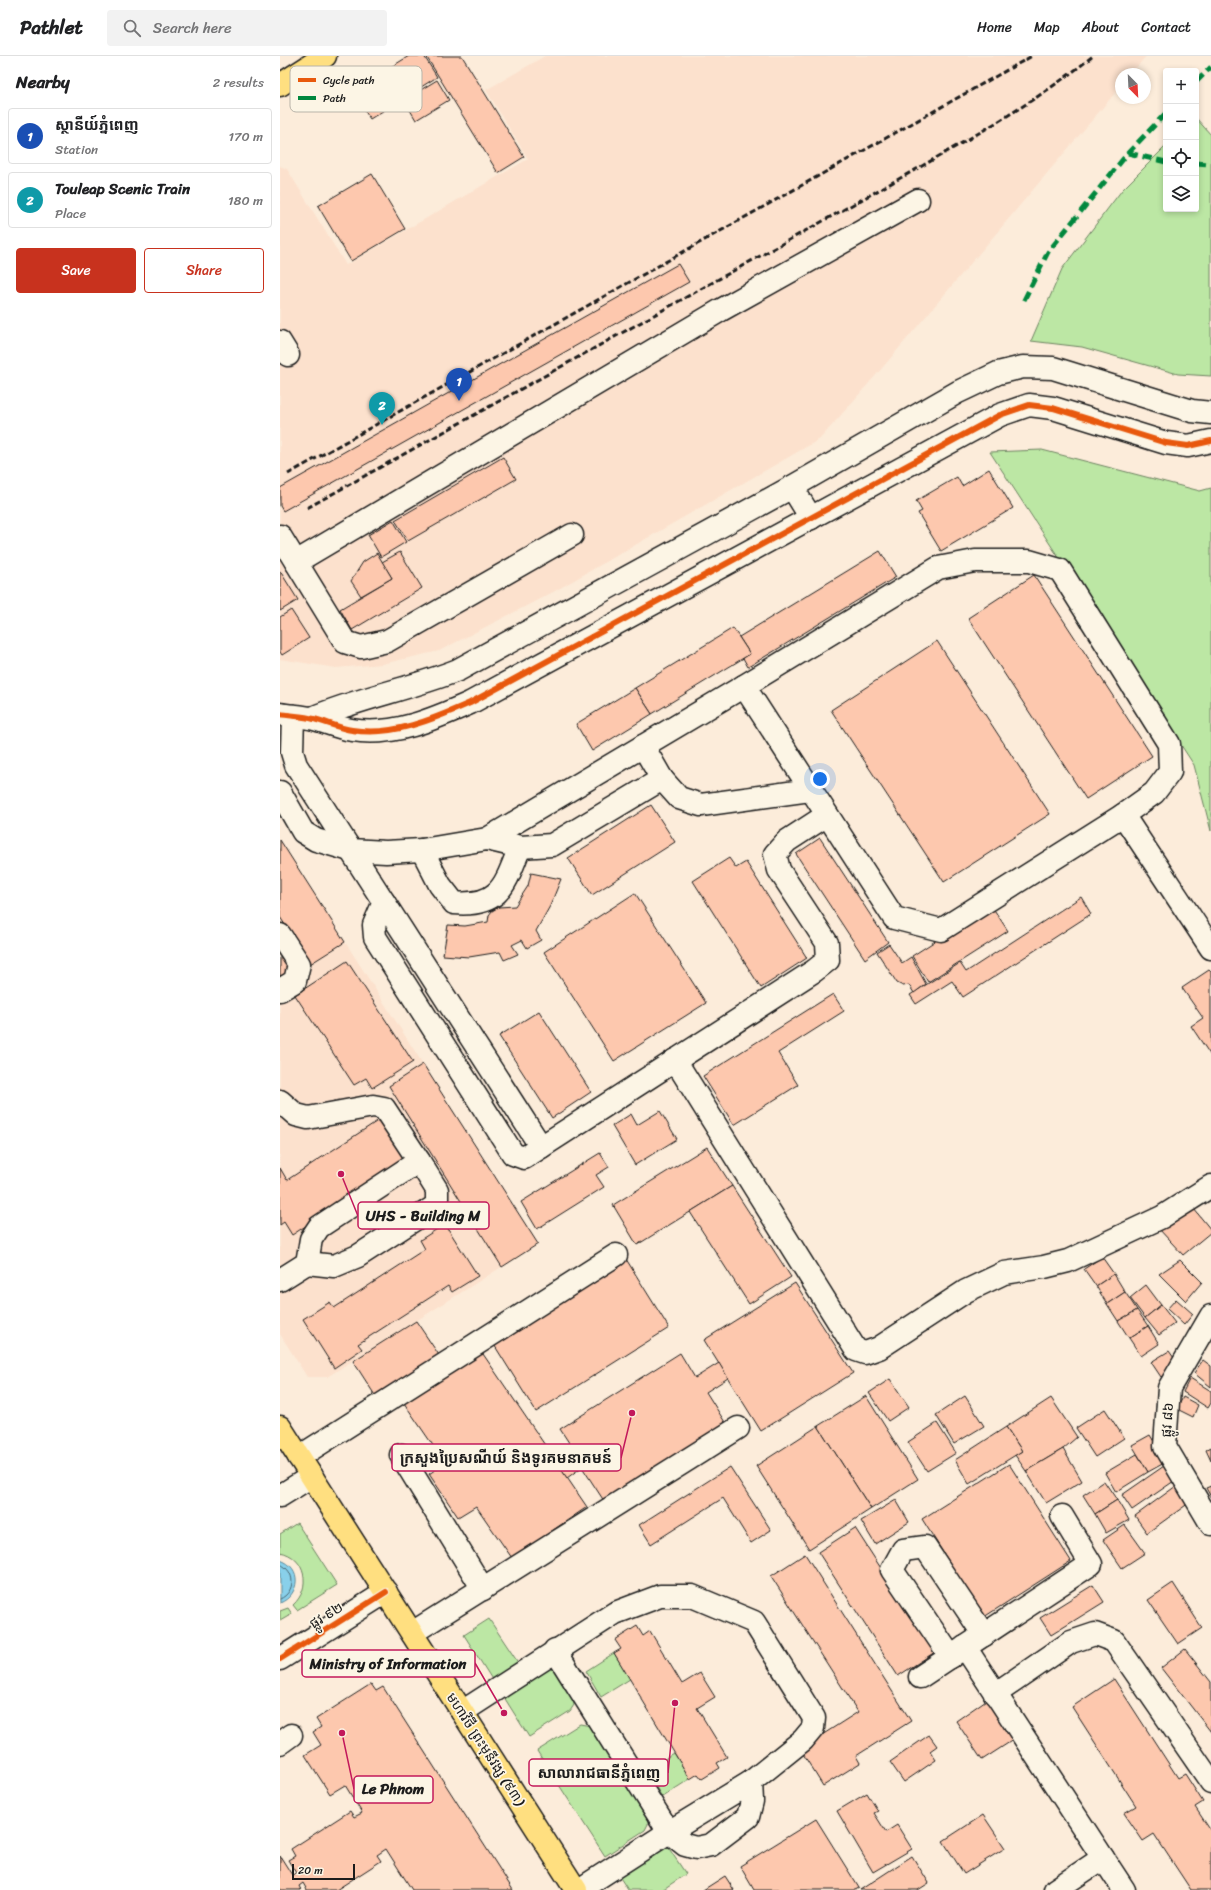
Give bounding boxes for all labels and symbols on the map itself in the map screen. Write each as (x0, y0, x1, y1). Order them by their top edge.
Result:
legend (290, 66, 422, 112)
north arrow (1115, 68, 1151, 104)
text: Cycle path (323, 71, 375, 90)
text: Path (323, 89, 346, 108)
pin: 1 (446, 368, 472, 401)
pin: 2 (369, 392, 395, 425)
your location (810, 769, 830, 789)
callout: UHS - Building M (358, 1202, 489, 1229)
text: UHS - Building M (366, 1203, 481, 1229)
street label: ផ្លូវ ៨៦ (1154, 1402, 1181, 1438)
callout: ក្រសួងប្រៃសណីយ៍ និងទូរគមនាគមន៍ (392, 1444, 621, 1471)
text: ក្រសួងប្រៃសណីយ៍ និងទូរគមនាគមន៍ (400, 1445, 612, 1471)
street label: ផ្លូវ ៩២ (304, 1595, 348, 1636)
callout: Ministry of Information (302, 1650, 475, 1677)
text: Ministry of Information (308, 1651, 467, 1677)
street label: មហាវិថី ព្រះមុនីវង្ស (៩៣) (439, 1687, 532, 1812)
callout: សាលារាជធានីភ្នំពេញ (529, 1759, 668, 1786)
text: សាលារាជធានីភ្នំពេញ (537, 1760, 661, 1786)
callout: Le Phnom (354, 1776, 433, 1803)
text: Le Phnom (362, 1776, 425, 1802)
scale bar (292, 1862, 355, 1881)

